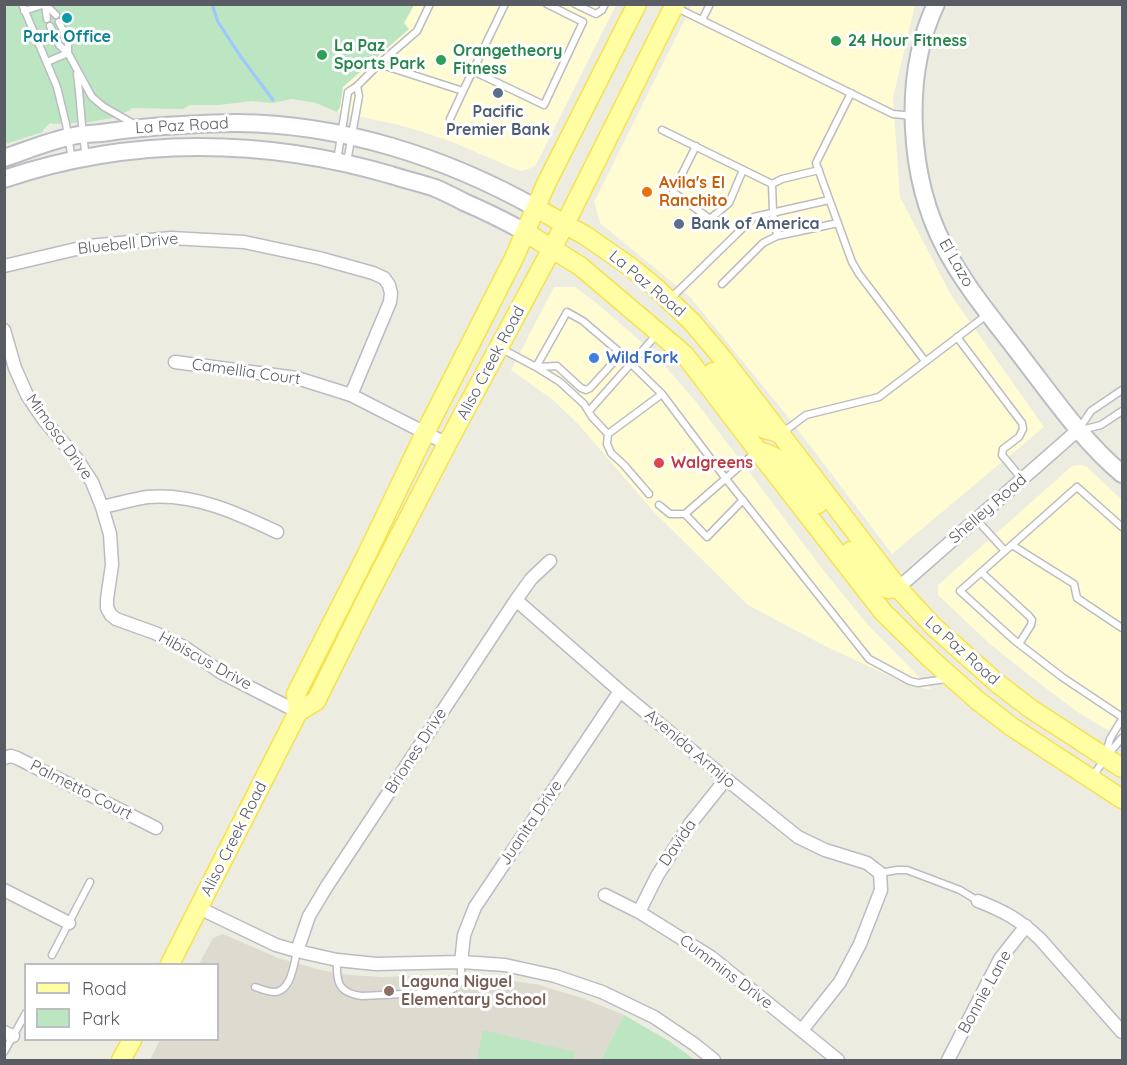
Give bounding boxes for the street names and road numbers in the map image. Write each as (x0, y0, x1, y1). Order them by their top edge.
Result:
street label: La Paz Road (135, 114, 229, 138)
street label: Bluebell Drive (77, 229, 179, 259)
street label: El Lazo (935, 235, 977, 291)
street label: La Paz Road (605, 247, 689, 321)
street label: Aliso Creek Road (453, 303, 529, 423)
street label: Camellia Court (190, 355, 302, 389)
street label: Mimosa Drive (22, 390, 96, 484)
street label: Shelley Road (945, 470, 1031, 548)
street label: La Paz Road (921, 613, 1003, 689)
street label: Hibiscus Drive (155, 628, 255, 694)
street label: Briones Drive (381, 705, 451, 797)
street label: Avenida Armijo (641, 706, 739, 792)
street label: Palmetto Court (27, 756, 135, 824)
street label: Juanita Drive (495, 777, 567, 869)
street label: Aliso Creek Road (197, 779, 271, 899)
street label: Davida (655, 816, 701, 870)
street label: Cummins Drive (676, 931, 776, 1013)
street label: Bonnie Lane (954, 947, 1016, 1037)

